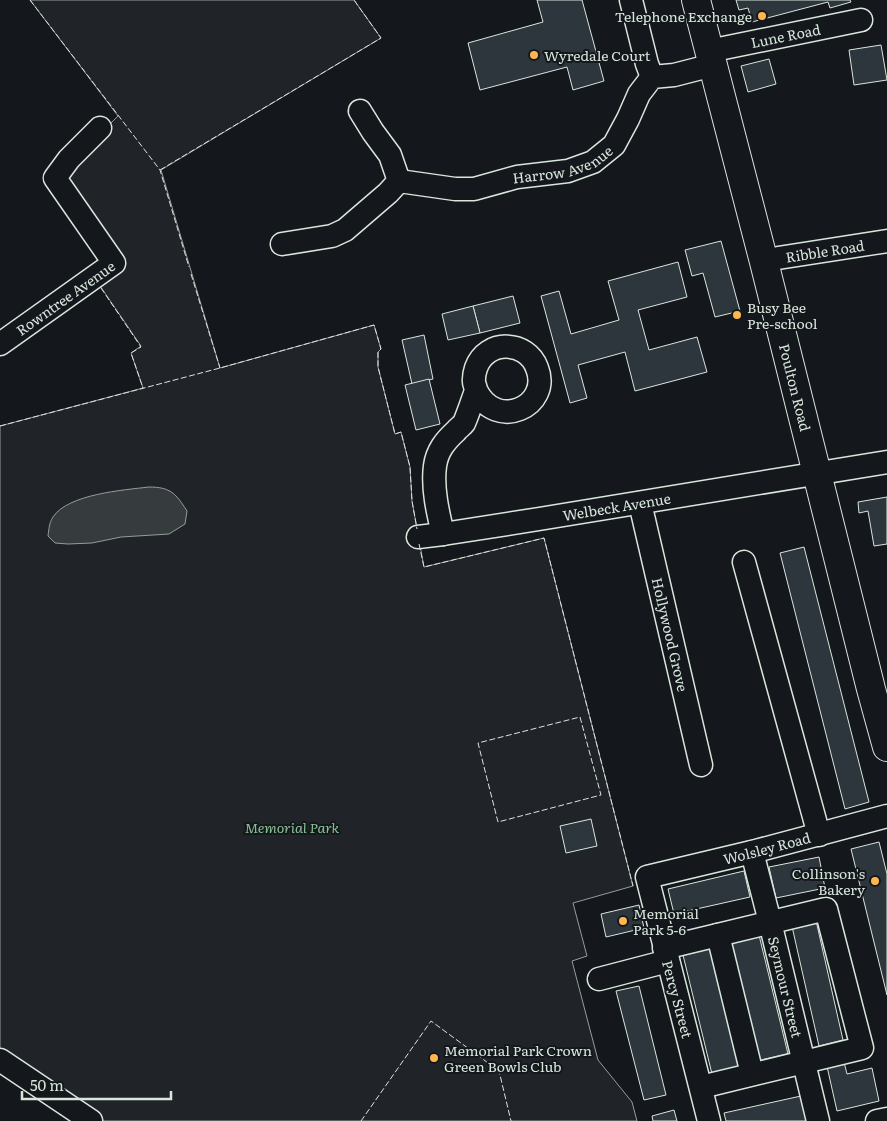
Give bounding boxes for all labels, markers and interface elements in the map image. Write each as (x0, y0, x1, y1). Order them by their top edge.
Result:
place label: Telephone Exchange (615, 6, 752, 26)
marker: Telephone Exchange (756, 10, 768, 22)
street label: Lune Road (749, 18, 823, 52)
place label: Wyredale Court (544, 45, 651, 65)
marker: Wyredale Court (528, 49, 540, 61)
street label: Harrow Avenue (511, 140, 616, 187)
street label: Ribble Road (784, 235, 866, 267)
street label: Rowntree Avenue (12, 256, 119, 340)
place label: Busy Bee Pre-school (747, 297, 818, 333)
marker: Busy Bee Pre-school (731, 309, 743, 321)
street label: Poulton Road (775, 341, 816, 434)
street label: Welbeck Avenue (561, 488, 672, 525)
street label: Hollywood Grove (648, 575, 694, 693)
park label: Memorial Park (245, 817, 339, 837)
street label: Wolsley Road (721, 827, 813, 869)
place label: Collinson's Bakery (792, 863, 866, 899)
marker: Collinson's Bakery (869, 875, 881, 887)
place label: Memorial Park 5-6 (633, 903, 699, 939)
marker: Memorial Park 5-6 (617, 915, 629, 927)
street label: Seymour Street (764, 934, 808, 1040)
street label: Percy Street (658, 958, 698, 1041)
place label: Memorial Park Crown Green Bowls Club (444, 1040, 592, 1076)
marker: Memorial Park Crown Green Bowls Club (428, 1052, 440, 1064)
scale bar (22, 1068, 171, 1100)
text: 50 m (30, 1073, 64, 1096)

